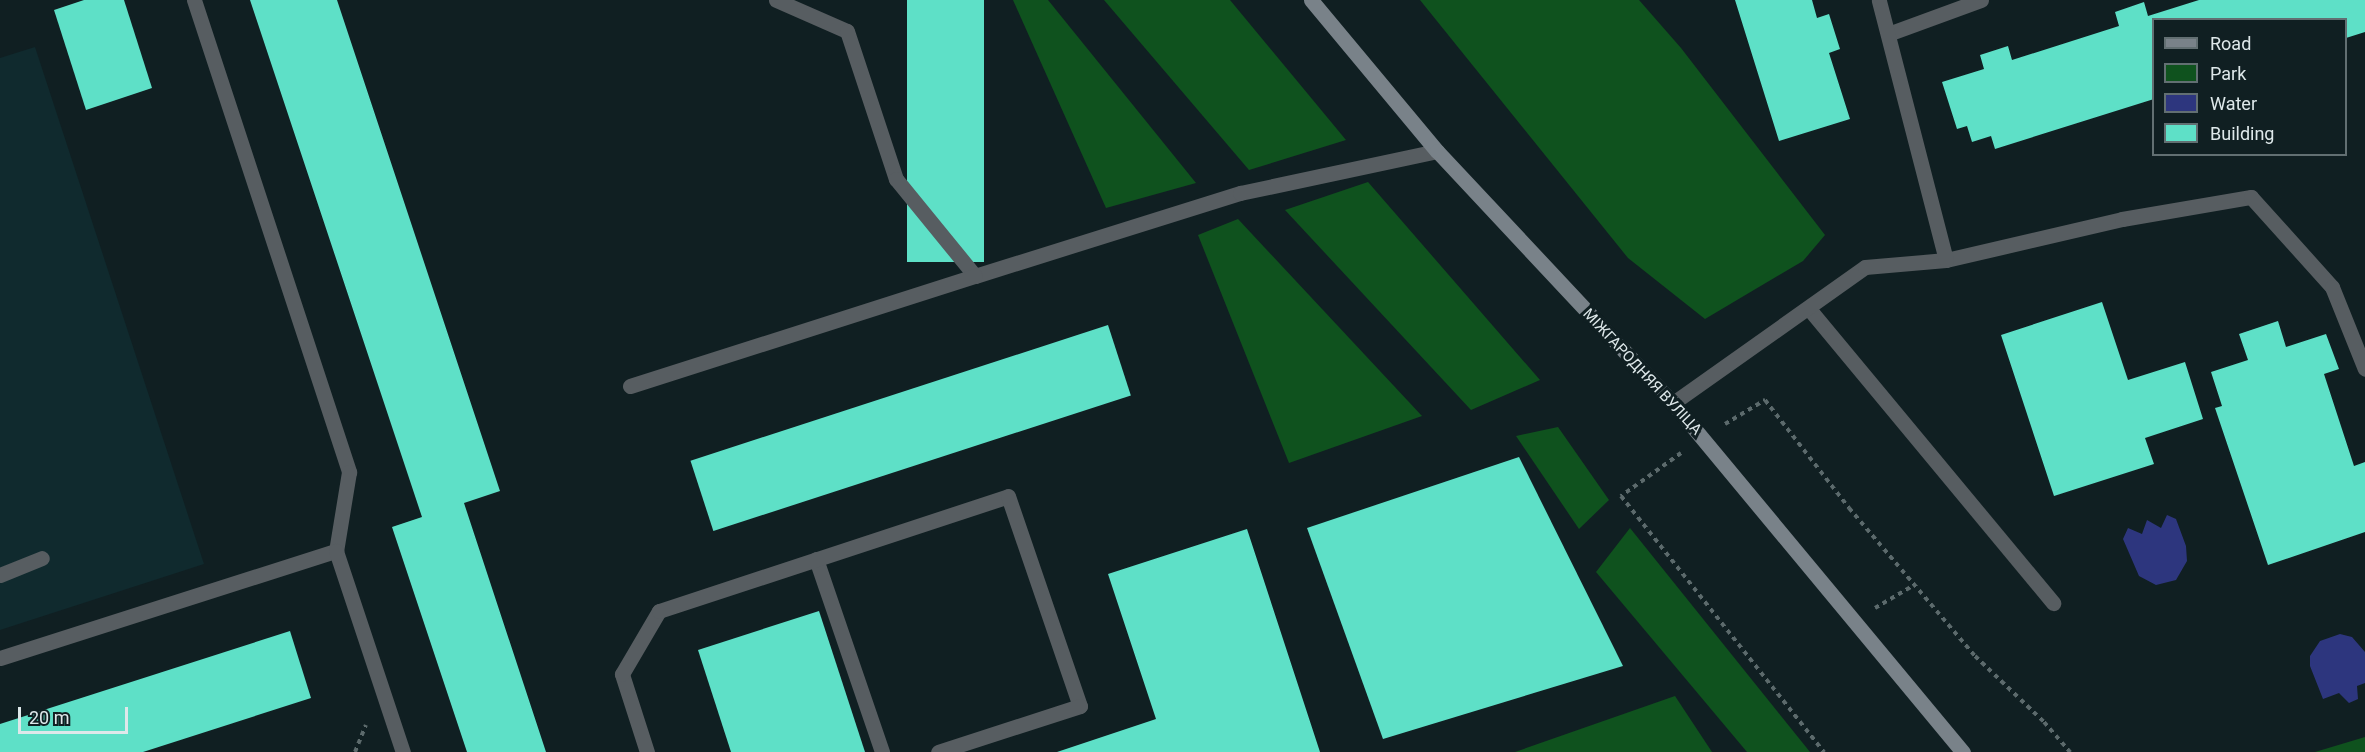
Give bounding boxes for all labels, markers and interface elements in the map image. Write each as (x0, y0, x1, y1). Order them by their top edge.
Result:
legend (2152, 18, 2347, 156)
text: Road (2210, 33, 2251, 54)
text: Park (2210, 63, 2246, 84)
text: Water (2210, 93, 2257, 114)
text: Building (2210, 123, 2274, 144)
street label: МІЖГАРОДНЯЯ ВУЛІЦА (1579, 305, 1705, 439)
scale bar (21, 695, 130, 733)
text: 20 m (29, 707, 69, 728)

